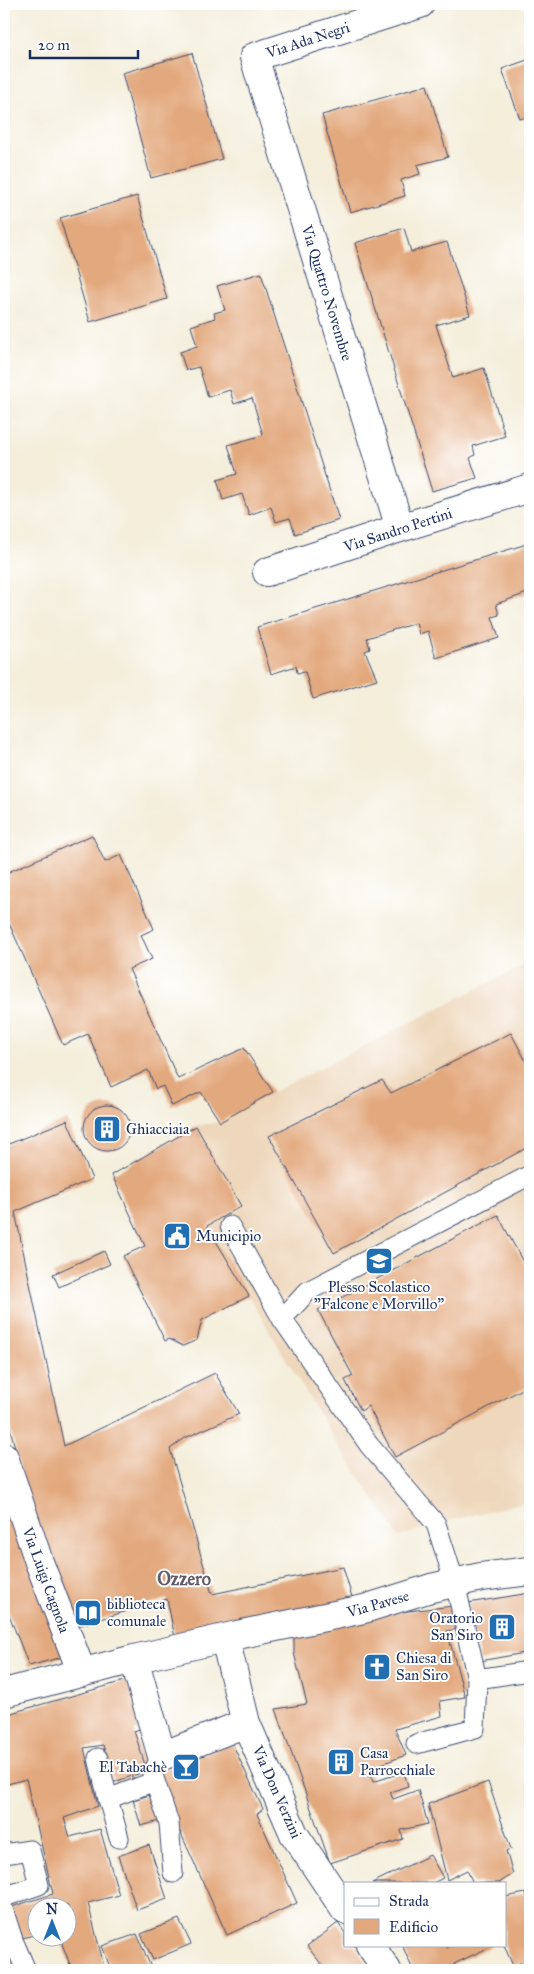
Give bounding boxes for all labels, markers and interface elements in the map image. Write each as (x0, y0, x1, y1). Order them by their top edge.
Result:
street label: Via Ada Negri (263, 18, 352, 62)
scale bar (30, 28, 138, 60)
text: 20 m (38, 36, 70, 54)
street label: Via Quattro Novembre (298, 222, 356, 363)
street label: Via Sandro Pertini (341, 504, 454, 556)
building icon: Ghiacciaia (92, 1114, 122, 1144)
place label: Ghiacciaia (126, 1120, 190, 1138)
public building icon: Municipio (162, 1221, 192, 1251)
place label: Municipio (196, 1227, 261, 1245)
school or university icon: Plesso Scolastico "Falcone e Morvillo" (364, 1246, 394, 1276)
place label: Plesso Scolastico "Falcone e Morvillo" (314, 1278, 444, 1313)
street label: Via Luigi Cagnola (18, 1524, 74, 1636)
district label: Ozzero (157, 1568, 211, 1590)
street label: Via Pavese (344, 1587, 411, 1622)
place label: biblioteca comunale (107, 1595, 166, 1630)
library icon: biblioteca comunale (73, 1598, 103, 1628)
place label: Oratorio San Siro (429, 1609, 483, 1644)
building icon: Oratorio San Siro (487, 1612, 517, 1642)
place label: Chiesa di San Siro (396, 1649, 452, 1684)
church icon: Chiesa di San Siro (362, 1652, 392, 1682)
street label: Via Don Verzini (248, 1742, 305, 1841)
place label: Casa Parrocchiale (360, 1744, 435, 1779)
building icon: Casa Parrocchiale (326, 1747, 356, 1777)
bar icon: El Tabachè (171, 1752, 201, 1782)
place label: El Tabachè (99, 1758, 167, 1776)
legend (344, 1882, 506, 1946)
text: Strada (389, 1892, 429, 1910)
north arrow (28, 1896, 78, 1946)
text: N (46, 1901, 58, 1918)
text: Edificio (389, 1918, 438, 1936)

